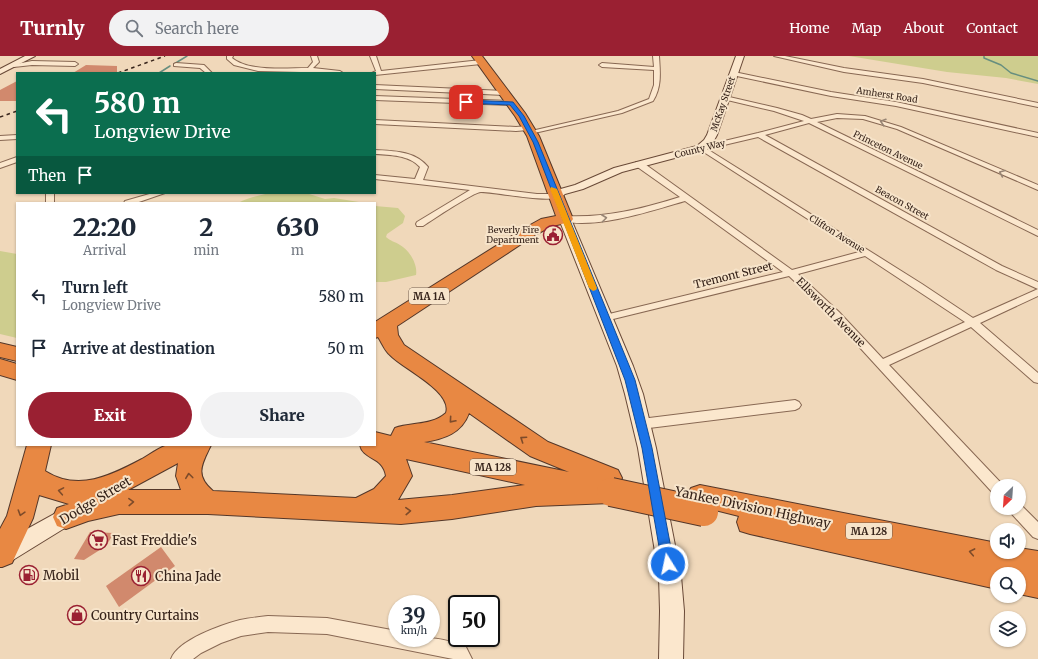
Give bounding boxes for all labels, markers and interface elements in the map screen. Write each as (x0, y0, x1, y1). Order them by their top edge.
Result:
search box (109, 10, 389, 46)
text: Turnly (20, 16, 85, 40)
icon: search (123, 17, 145, 39)
text: Search here (155, 19, 239, 38)
text: Home (789, 19, 830, 37)
text: Map (852, 19, 881, 37)
text: About (903, 19, 944, 37)
text: Contact (966, 19, 1018, 37)
street label: McKay Street (708, 74, 737, 133)
street label: Amherst Road (855, 84, 919, 105)
text: 580 m (94, 85, 180, 121)
pin (449, 85, 483, 119)
icon: left (28, 88, 80, 140)
icon: arrive (455, 91, 477, 113)
one-way arrow (879, 118, 886, 127)
text: Longview Drive (94, 120, 231, 143)
street label: Princeton Avenue (852, 128, 925, 171)
street label: County Way (673, 137, 727, 160)
icon: arrive (74, 164, 96, 186)
text: Then (28, 166, 66, 185)
one-way arrow (999, 170, 1007, 178)
street label: Beacon Street (874, 183, 931, 222)
text: 22:20 (73, 212, 137, 243)
text: 2 (199, 212, 213, 243)
text: 630 (276, 212, 319, 243)
street label: Clifton Avenue (808, 212, 867, 255)
one-way arrow (601, 214, 607, 223)
place label: Beverly Fire Department (486, 224, 539, 245)
public building icon: Beverly Fire Department (542, 224, 564, 246)
text: Arrival (83, 242, 126, 259)
text: min (193, 242, 219, 259)
text: m (291, 242, 304, 259)
street label: Tremont Street (692, 258, 775, 292)
street label: Ellsworth Avenue (793, 274, 869, 350)
text: Turn left (62, 278, 128, 297)
icon: left (28, 285, 50, 307)
text: 580 m (319, 287, 364, 306)
road number: MA 1A (409, 288, 449, 304)
text: Longview Drive (62, 297, 161, 314)
icon: arrive (28, 337, 50, 359)
text: Arrive at destination (62, 339, 215, 358)
text: 50 m (327, 339, 364, 358)
button: Exit (28, 392, 192, 438)
button: Share (200, 392, 364, 438)
one-way arrow (449, 416, 456, 423)
one-way arrow (520, 436, 527, 444)
road number: MA 128 (470, 459, 516, 475)
street label: Dodge Street (56, 472, 134, 528)
one-way arrow (185, 473, 194, 479)
north arrow (990, 479, 1026, 515)
map controls (990, 479, 1026, 647)
street label: Yankee Division Highway (673, 482, 833, 532)
one-way arrow (58, 487, 64, 496)
one-way arrow (128, 498, 134, 506)
one-way arrow (405, 507, 411, 516)
one-way arrow (17, 509, 26, 516)
road number: MA 128 (846, 523, 892, 539)
button: sound (990, 523, 1026, 559)
supermarket icon: Fast Freddie's (87, 529, 109, 551)
place label: Fast Freddie's (112, 532, 197, 549)
position arrow (647, 543, 689, 585)
one-way arrow (969, 548, 975, 556)
fuel station icon: Mobil (18, 564, 40, 586)
restaurant icon: China Jade (130, 565, 152, 587)
place label: Mobil (43, 567, 79, 584)
button: search (990, 567, 1026, 603)
place label: China Jade (155, 568, 221, 585)
speed limit sign: 50 (448, 595, 500, 647)
text: 39 (402, 603, 426, 628)
shop icon: Country Curtains (66, 604, 88, 626)
place label: Country Curtains (91, 607, 199, 624)
button: layers (990, 611, 1026, 647)
text: km/h (401, 624, 427, 637)

